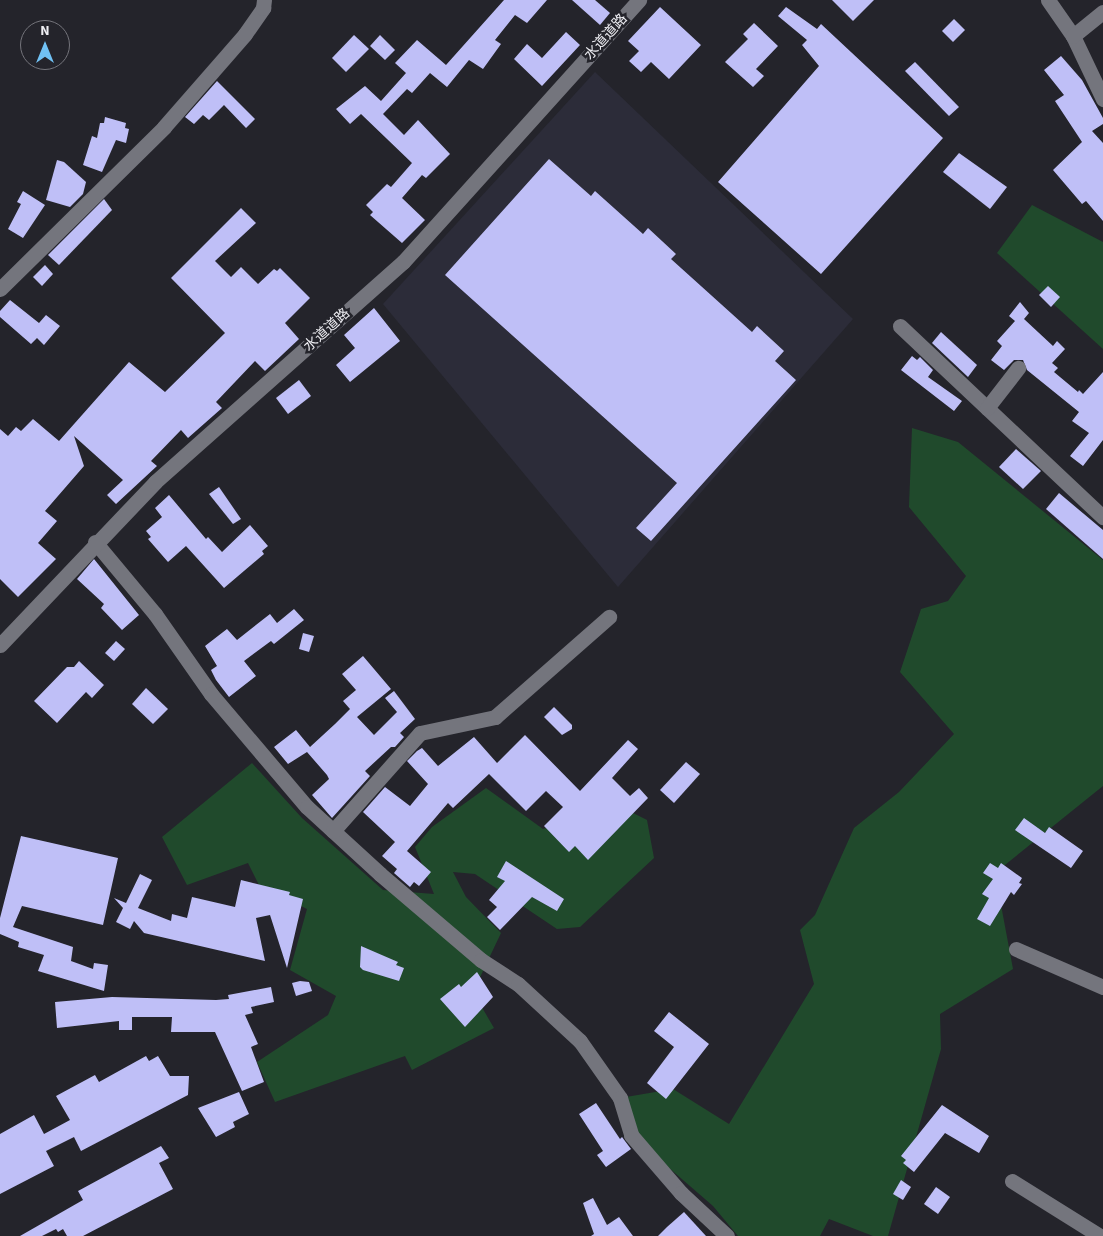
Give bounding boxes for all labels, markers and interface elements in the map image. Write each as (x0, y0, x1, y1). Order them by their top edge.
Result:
street label: 水道道路 (581, 11, 631, 63)
north arrow (20, 20, 70, 70)
text: N (40, 21, 50, 41)
street label: 水道道路 (301, 305, 353, 355)

